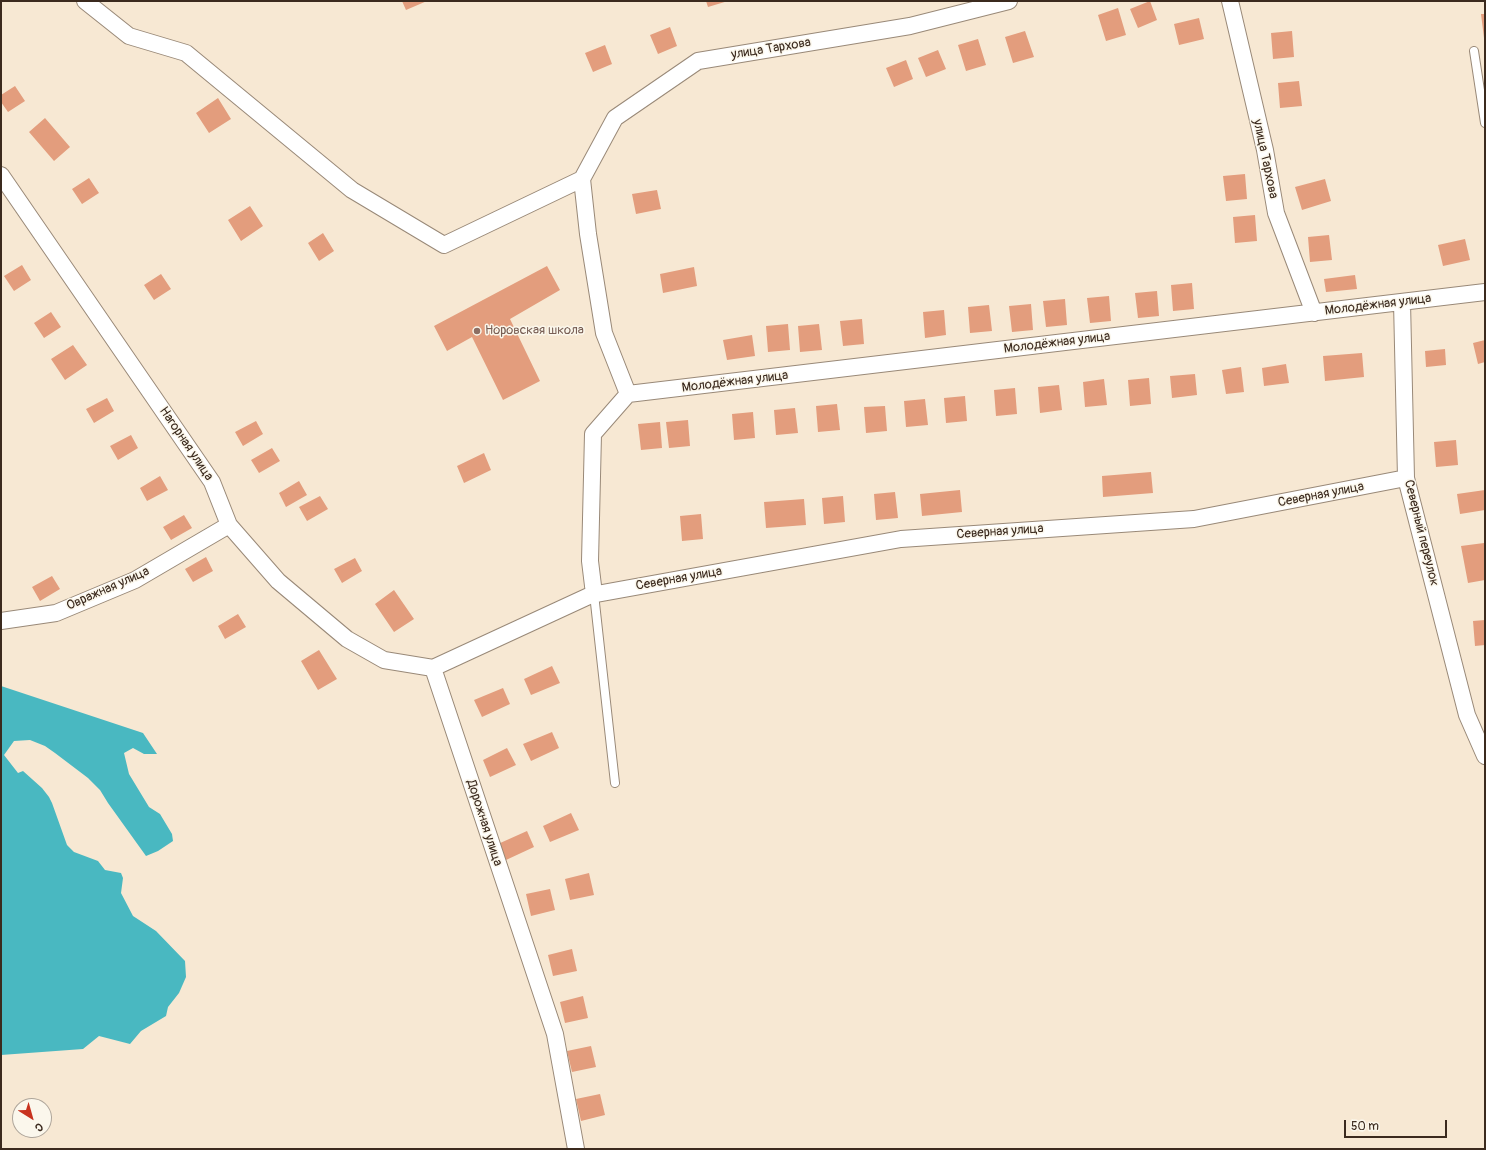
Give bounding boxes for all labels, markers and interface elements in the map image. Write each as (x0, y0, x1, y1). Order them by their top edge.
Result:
street label: улица Тархова (730, 35, 812, 63)
street label: улица Тархова (1249, 118, 1281, 200)
street label: Молодёжная улица (1324, 291, 1432, 319)
place label: Норовская школа (485, 323, 584, 339)
marker: Норовская школа (472, 326, 482, 336)
street label: Молодёжная улица (1003, 329, 1111, 357)
street label: Молодёжная улица (681, 368, 789, 396)
street label: Нагорная улица (156, 404, 216, 484)
street label: Северный переулок (1400, 478, 1442, 588)
street label: Северная улица (1277, 479, 1365, 511)
street label: Северная улица (956, 521, 1044, 543)
street label: Овражная улица (64, 564, 152, 614)
street label: Северная улица (635, 564, 723, 594)
street label: Дорожная улица (463, 778, 505, 868)
north arrow (12, 1098, 52, 1138)
scale bar (1346, 1112, 1449, 1138)
text: 50 m (1351, 1119, 1379, 1134)
text: С (32, 1120, 46, 1134)

